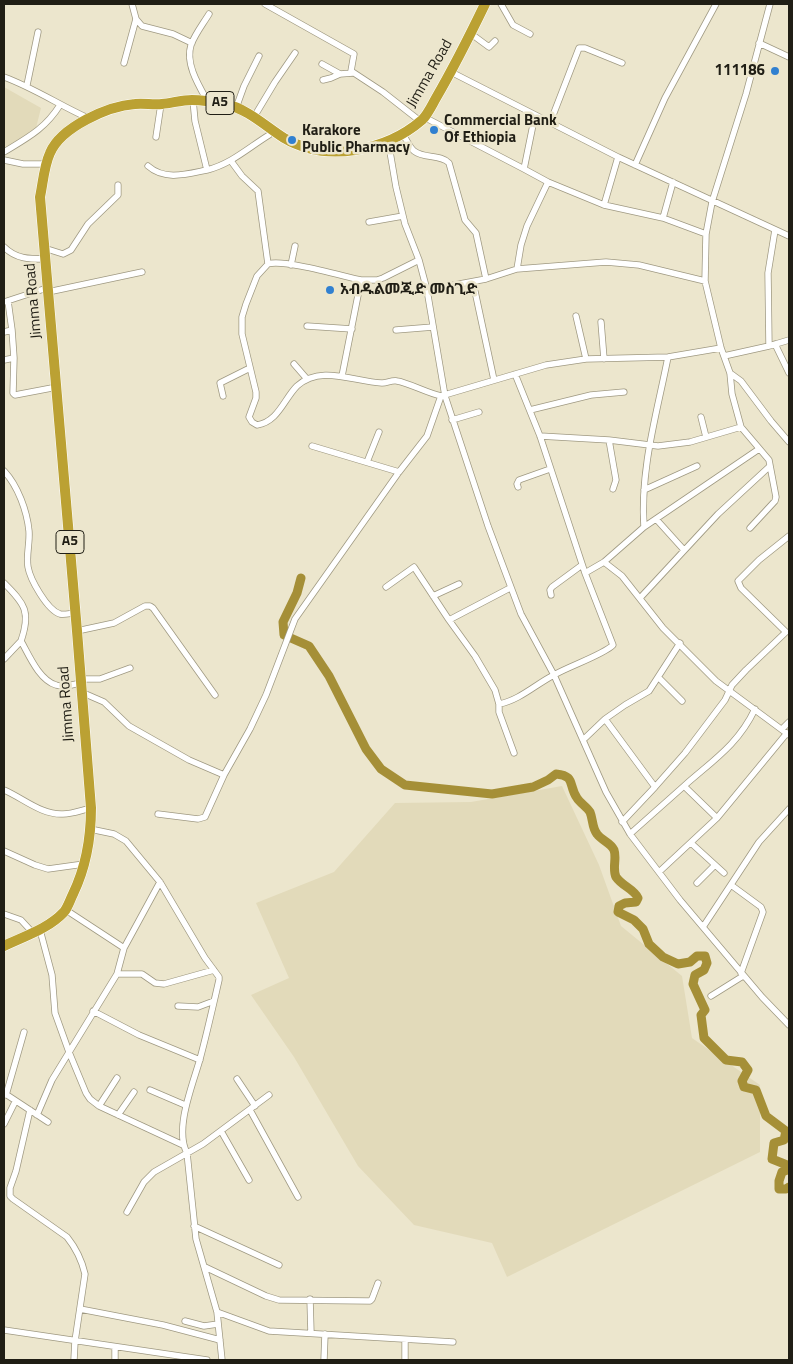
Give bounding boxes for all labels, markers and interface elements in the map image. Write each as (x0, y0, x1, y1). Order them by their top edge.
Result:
street label: Jimma Road (403, 37, 457, 111)
place label: 111186 (715, 62, 765, 80)
marker: 111186 (769, 65, 781, 77)
road number: A5 (206, 92, 234, 115)
place label: Commercial Bank Of Ethiopia (444, 112, 557, 147)
place label: Karakore Public Pharmacy (302, 122, 410, 157)
marker: Commercial Bank Of Ethiopia (428, 124, 440, 136)
marker: Karakore Public Pharmacy (286, 134, 298, 146)
street label: Jimma Road (22, 262, 46, 340)
place label: አብዱልመጂድ መስጊድ (340, 281, 477, 299)
marker: አብዱልመጂድ መስጊድ (324, 284, 336, 296)
road number: A5 (56, 530, 84, 554)
street label: Jimma Road (55, 665, 79, 743)

